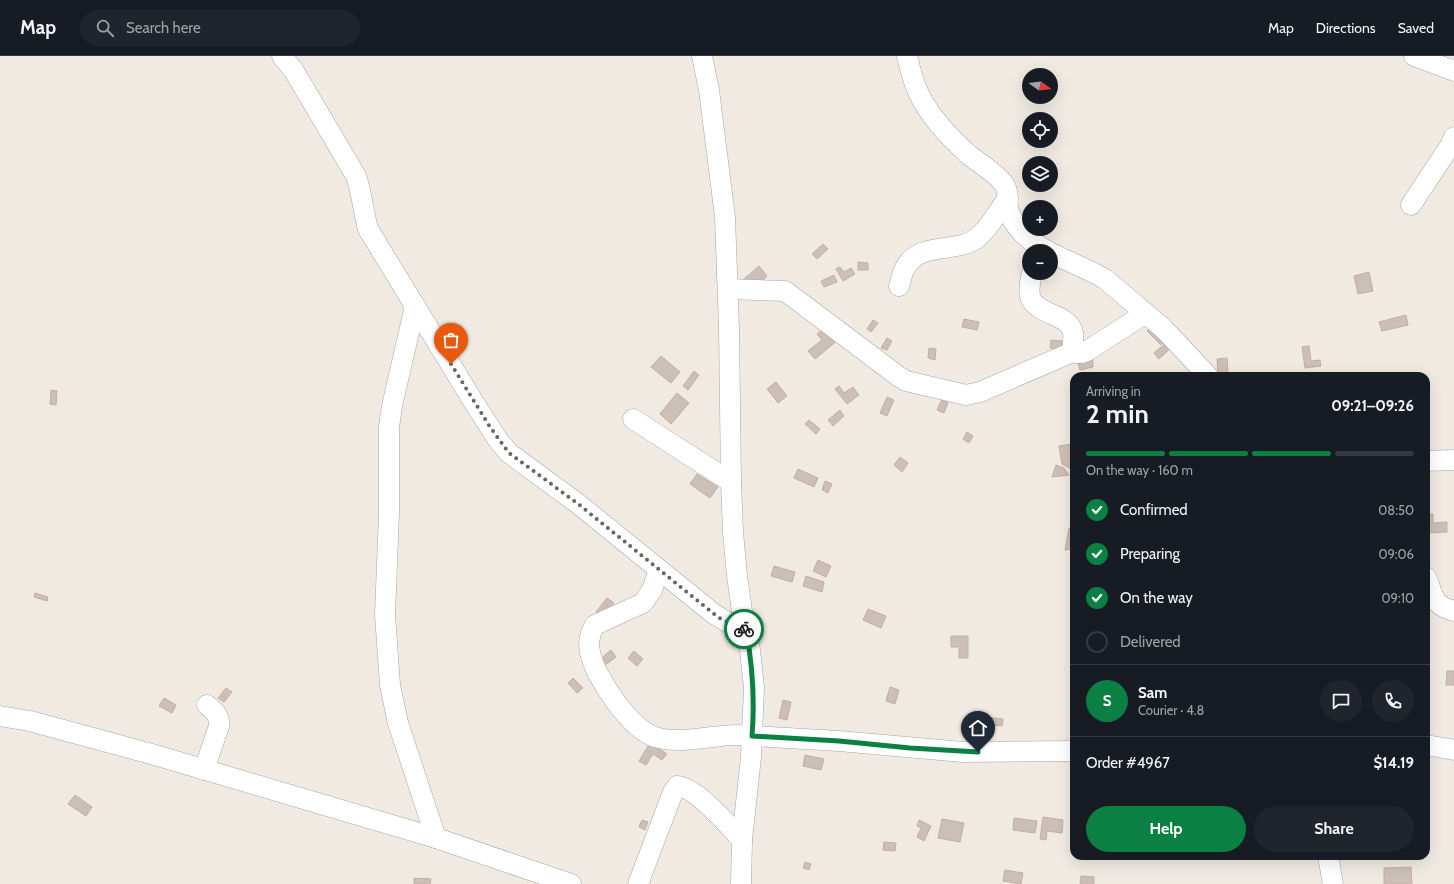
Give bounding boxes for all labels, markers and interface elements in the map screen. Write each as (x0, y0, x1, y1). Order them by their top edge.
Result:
search box (80, 10, 360, 46)
text: Map (20, 16, 56, 39)
icon: search (94, 17, 116, 39)
text: Search here (126, 19, 201, 37)
text: Map (1268, 19, 1294, 37)
text: Directions (1316, 19, 1376, 37)
text: Saved (1398, 19, 1434, 37)
north arrow (1022, 68, 1058, 104)
map controls (1022, 68, 1058, 280)
button: locate (1022, 112, 1058, 148)
button: layers (1022, 156, 1058, 192)
button: + (1022, 200, 1058, 236)
button: − (1022, 244, 1058, 280)
pin (434, 323, 468, 364)
icon: bag (440, 329, 462, 351)
text: Arriving in (1086, 383, 1141, 399)
text: 09:21–09:26 (1331, 397, 1414, 415)
text: 2 min (1086, 398, 1149, 430)
text: On the way · 160 m (1086, 462, 1193, 478)
icon: check (1086, 499, 1108, 521)
text: Confirmed (1120, 501, 1188, 519)
text: 08:50 (1378, 502, 1414, 518)
icon: check (1086, 543, 1108, 565)
text: Preparing (1120, 545, 1180, 563)
text: 09:06 (1378, 546, 1414, 562)
icon: check (1086, 587, 1108, 609)
text: On the way (1120, 589, 1193, 607)
text: 09:10 (1382, 590, 1414, 606)
courier (724, 609, 764, 649)
icon: bike (733, 618, 755, 640)
text: Delivered (1120, 633, 1181, 651)
button: chat (1320, 680, 1362, 722)
button: phone (1372, 680, 1414, 722)
text: Sam (1138, 684, 1167, 702)
text: S (1103, 692, 1111, 710)
text: Courier · 4.8 (1138, 702, 1204, 718)
pin (961, 711, 995, 752)
icon: home (967, 717, 989, 739)
text: Order #4967 (1086, 754, 1170, 772)
text: $14.19 (1373, 754, 1414, 772)
button: Help (1086, 806, 1246, 852)
button: Share (1254, 806, 1414, 852)

